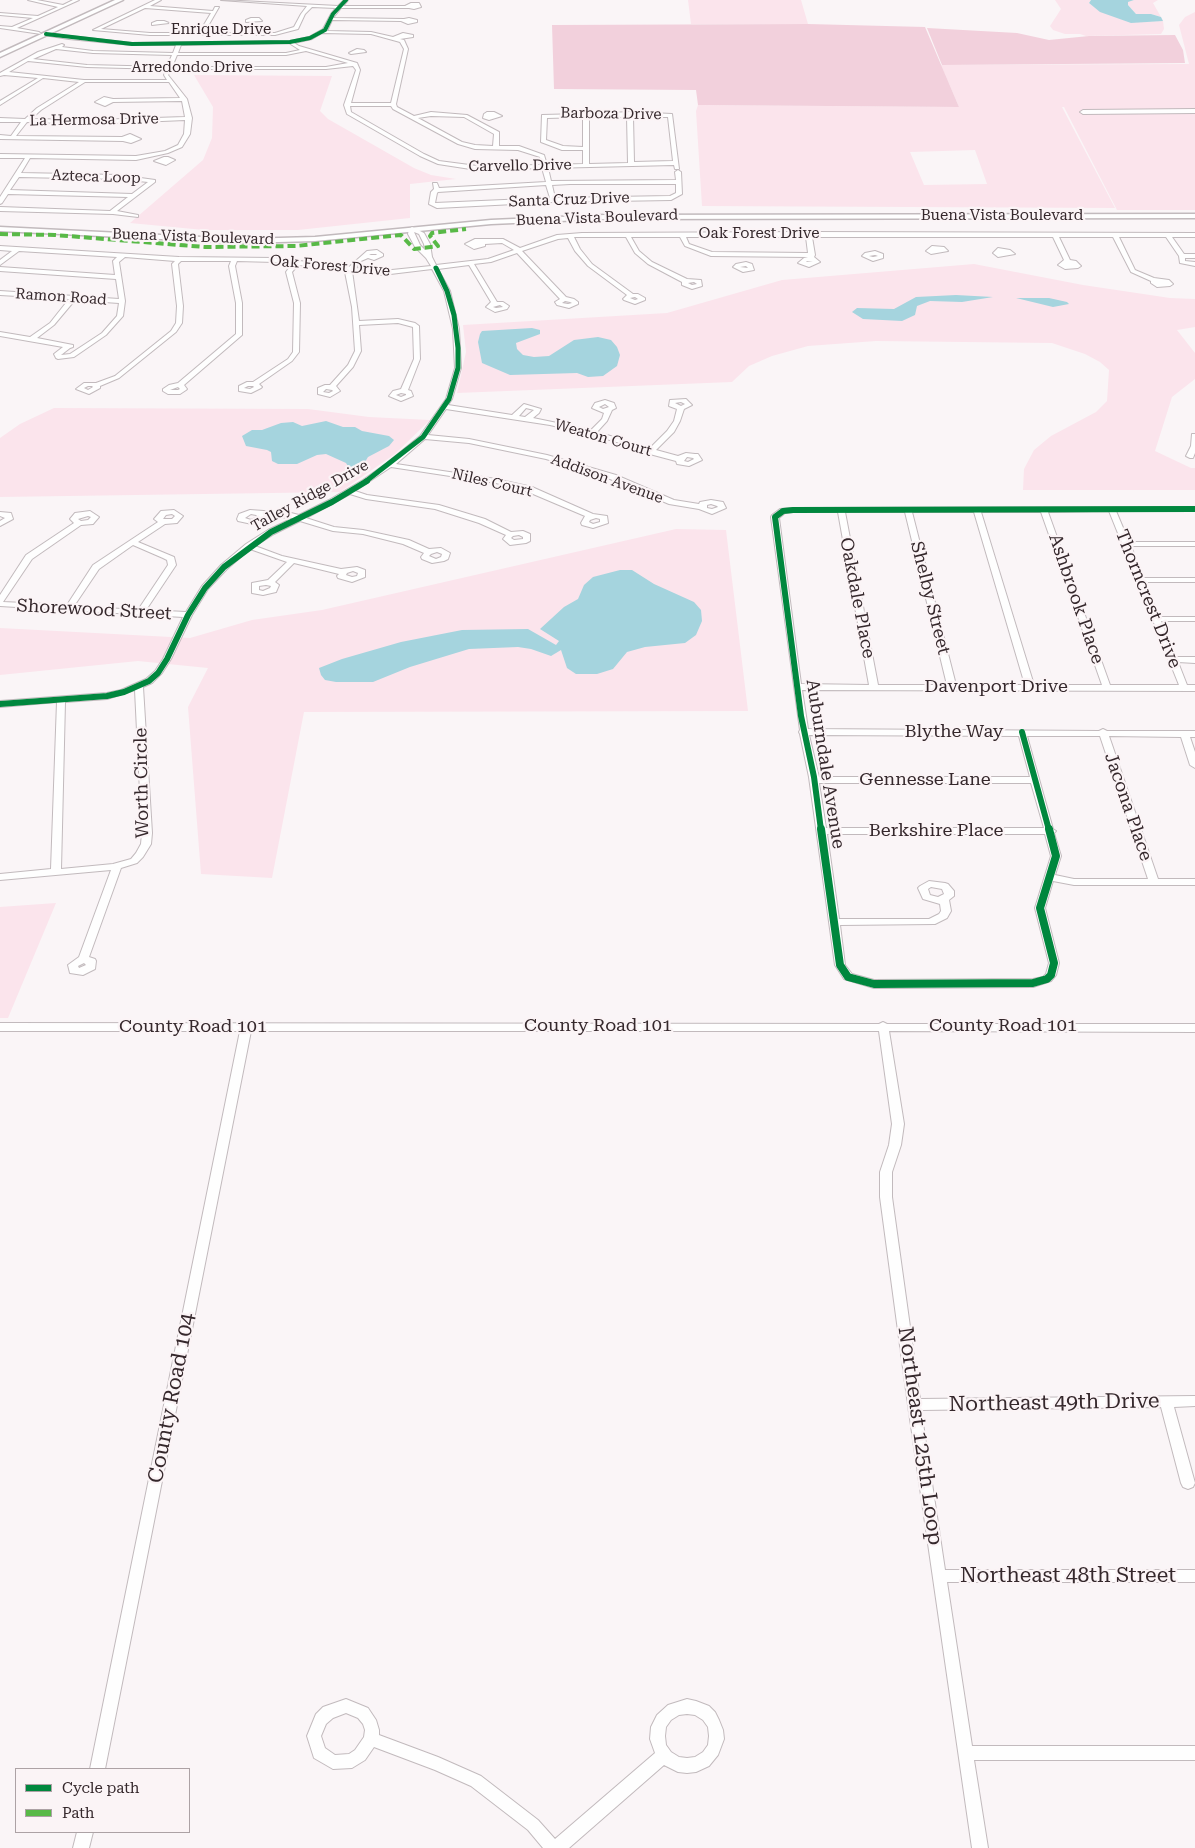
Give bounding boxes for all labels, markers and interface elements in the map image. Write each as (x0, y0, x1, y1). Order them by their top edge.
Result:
street label: Enrique Drive (171, 21, 271, 39)
street label: Arredondo Drive (131, 59, 253, 77)
street label: Barboza Drive (560, 104, 662, 124)
street label: La Hermosa Drive (29, 110, 159, 130)
street label: Carvello Drive (468, 156, 572, 176)
street label: Azteca Loop (51, 166, 141, 188)
street label: Santa Cruz Drive (508, 189, 630, 211)
street label: Buena Vista Boulevard (515, 206, 679, 230)
street label: Buena Vista Boulevard (921, 207, 1083, 225)
street label: Buena Vista Boulevard (111, 225, 275, 249)
street label: Oak Forest Drive (699, 225, 819, 243)
street label: Oak Forest Drive (269, 252, 391, 280)
street label: Ramon Road (15, 285, 107, 309)
street label: Weaton Court (552, 416, 654, 460)
street label: Addison Avenue (548, 450, 666, 508)
street label: Talley Ridge Drive (248, 456, 372, 536)
street label: Niles Court (450, 465, 534, 501)
street label: Thorncrest Drive (1110, 526, 1186, 672)
street label: Ashbrook Place (1044, 531, 1108, 667)
street label: Oakdale Place (835, 536, 879, 660)
street label: Shelby Street (905, 539, 955, 657)
street label: Shorewood Street (16, 595, 172, 625)
street label: Davenport Drive (924, 676, 1068, 698)
street label: Auburndale Avenue (801, 678, 849, 850)
street label: Blythe Way (904, 721, 1004, 743)
street label: Worth Circle (130, 727, 154, 839)
street label: Jacona Place (1099, 750, 1157, 864)
street label: Gennesse Lane (859, 769, 991, 791)
street label: Berkshire Place (869, 820, 1003, 842)
street label: County Road 101 (524, 1015, 672, 1037)
street label: County Road 101 (929, 1015, 1077, 1037)
street label: County Road 101 (119, 1016, 267, 1038)
street label: County Road 104 (143, 1311, 201, 1485)
street label: Northeast 125th Loop (892, 1325, 948, 1547)
street label: Northeast 49th Drive (948, 1389, 1160, 1417)
street label: Northeast 48th Street (960, 1563, 1176, 1589)
legend (15, 1768, 190, 1833)
text: Cycle path (62, 1779, 139, 1797)
text: Path (62, 1804, 95, 1822)

